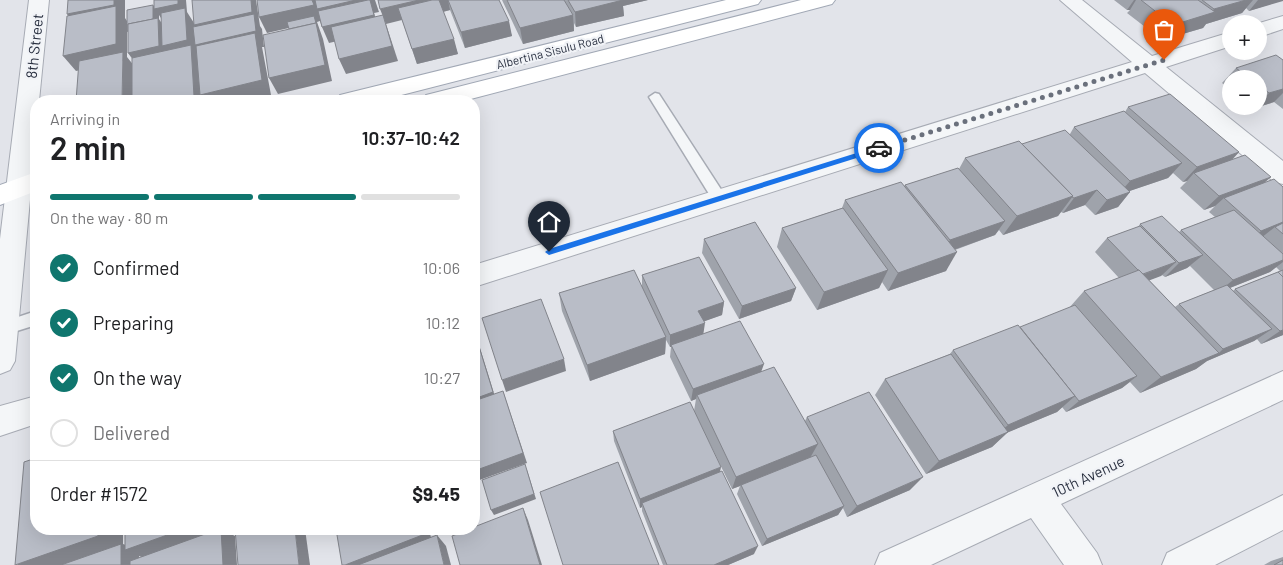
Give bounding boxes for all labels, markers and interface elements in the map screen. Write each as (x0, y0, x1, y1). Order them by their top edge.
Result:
pin (1143, 9, 1185, 60)
street label: 8th Street (22, 13, 46, 79)
map controls (1222, 15, 1267, 115)
button: + (1222, 15, 1267, 60)
icon: bag (1150, 16, 1178, 44)
street label: Albertina Sisulu Road (495, 31, 605, 71)
button: − (1222, 70, 1267, 115)
text: Arriving in (50, 109, 120, 128)
courier (854, 123, 904, 173)
text: 10:37–10:42 (362, 126, 460, 149)
text: 2 min (50, 128, 126, 166)
icon: car (865, 134, 893, 162)
pin (528, 201, 570, 252)
text: On the way · 80 m (50, 208, 168, 227)
icon: home (535, 208, 563, 236)
icon: check (50, 254, 78, 282)
text: Confirmed (93, 256, 180, 279)
text: 10:06 (423, 258, 460, 277)
icon: check (50, 309, 78, 337)
text: Preparing (93, 311, 174, 334)
text: 10:12 (426, 313, 460, 332)
icon: check (50, 364, 78, 392)
text: On the way (93, 366, 182, 389)
text: 10:27 (424, 368, 460, 387)
text: Delivered (93, 421, 170, 444)
street label: 10th Avenue (1049, 451, 1127, 501)
text: Order #1572 (50, 482, 148, 505)
text: $9.45 (412, 482, 460, 505)

